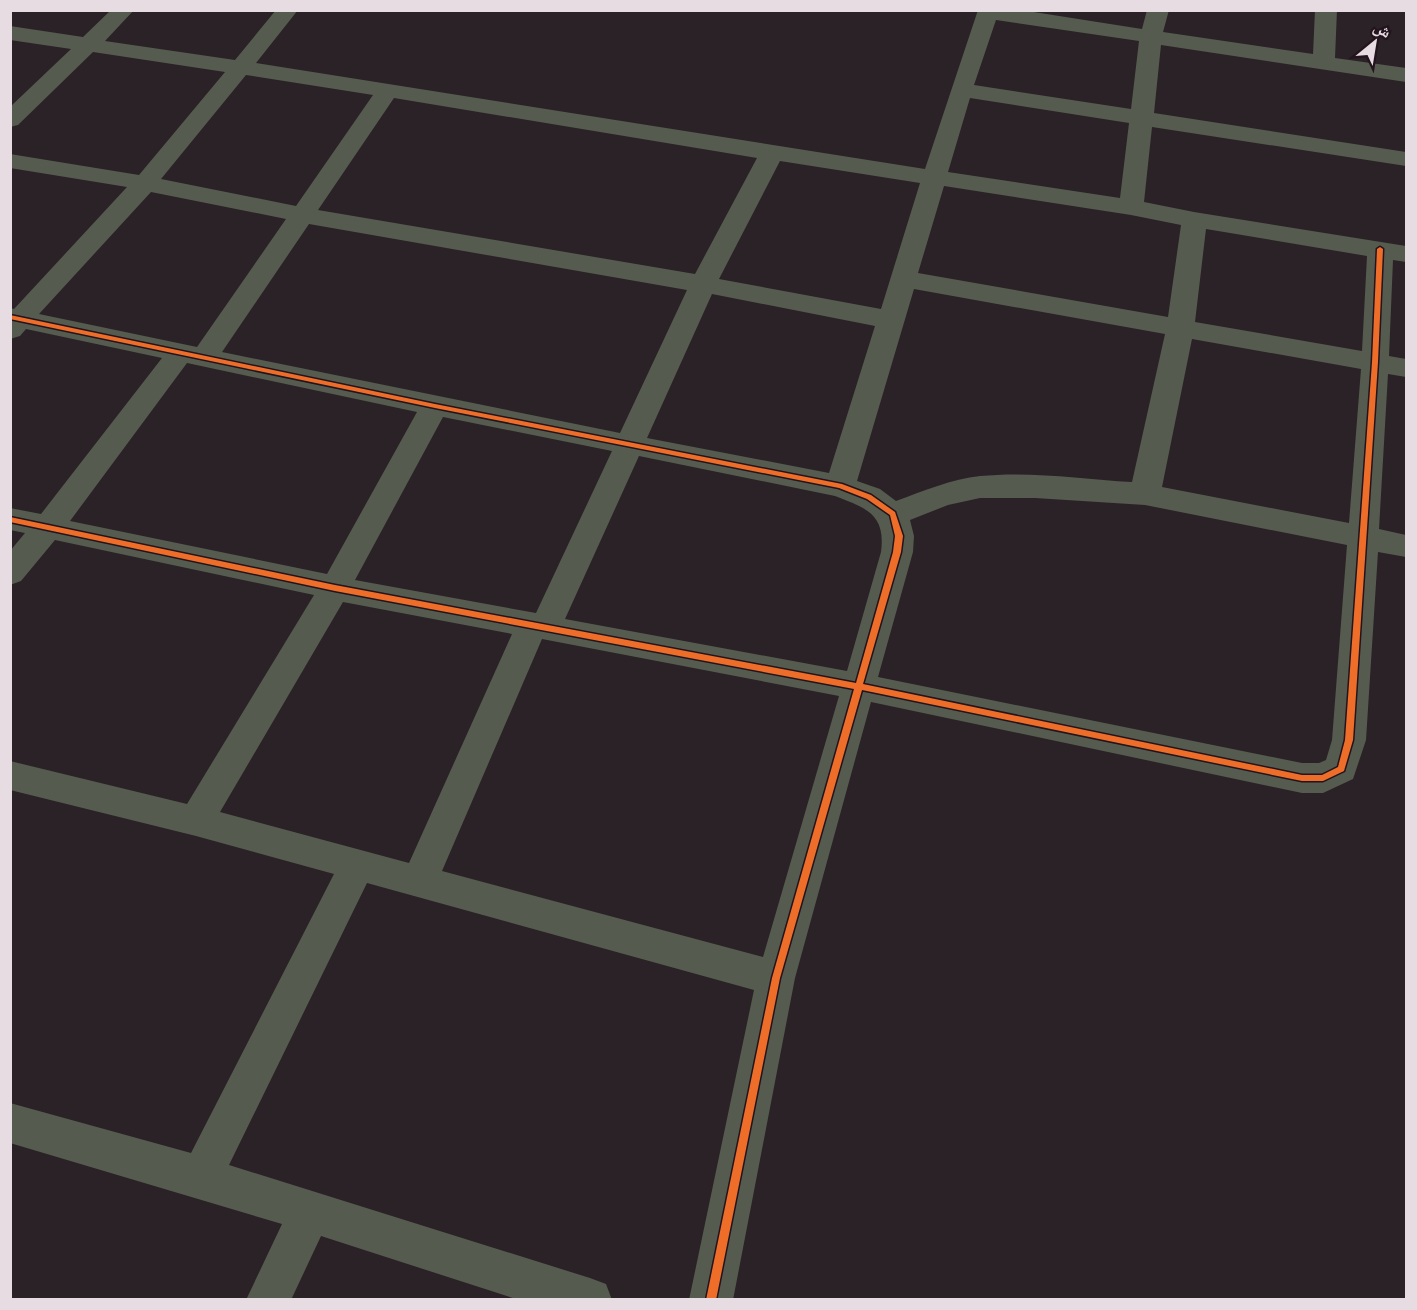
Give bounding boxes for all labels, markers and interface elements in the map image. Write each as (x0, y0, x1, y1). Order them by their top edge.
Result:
north arrow (1345, 12, 1405, 72)
text: ش (1370, 17, 1394, 42)

